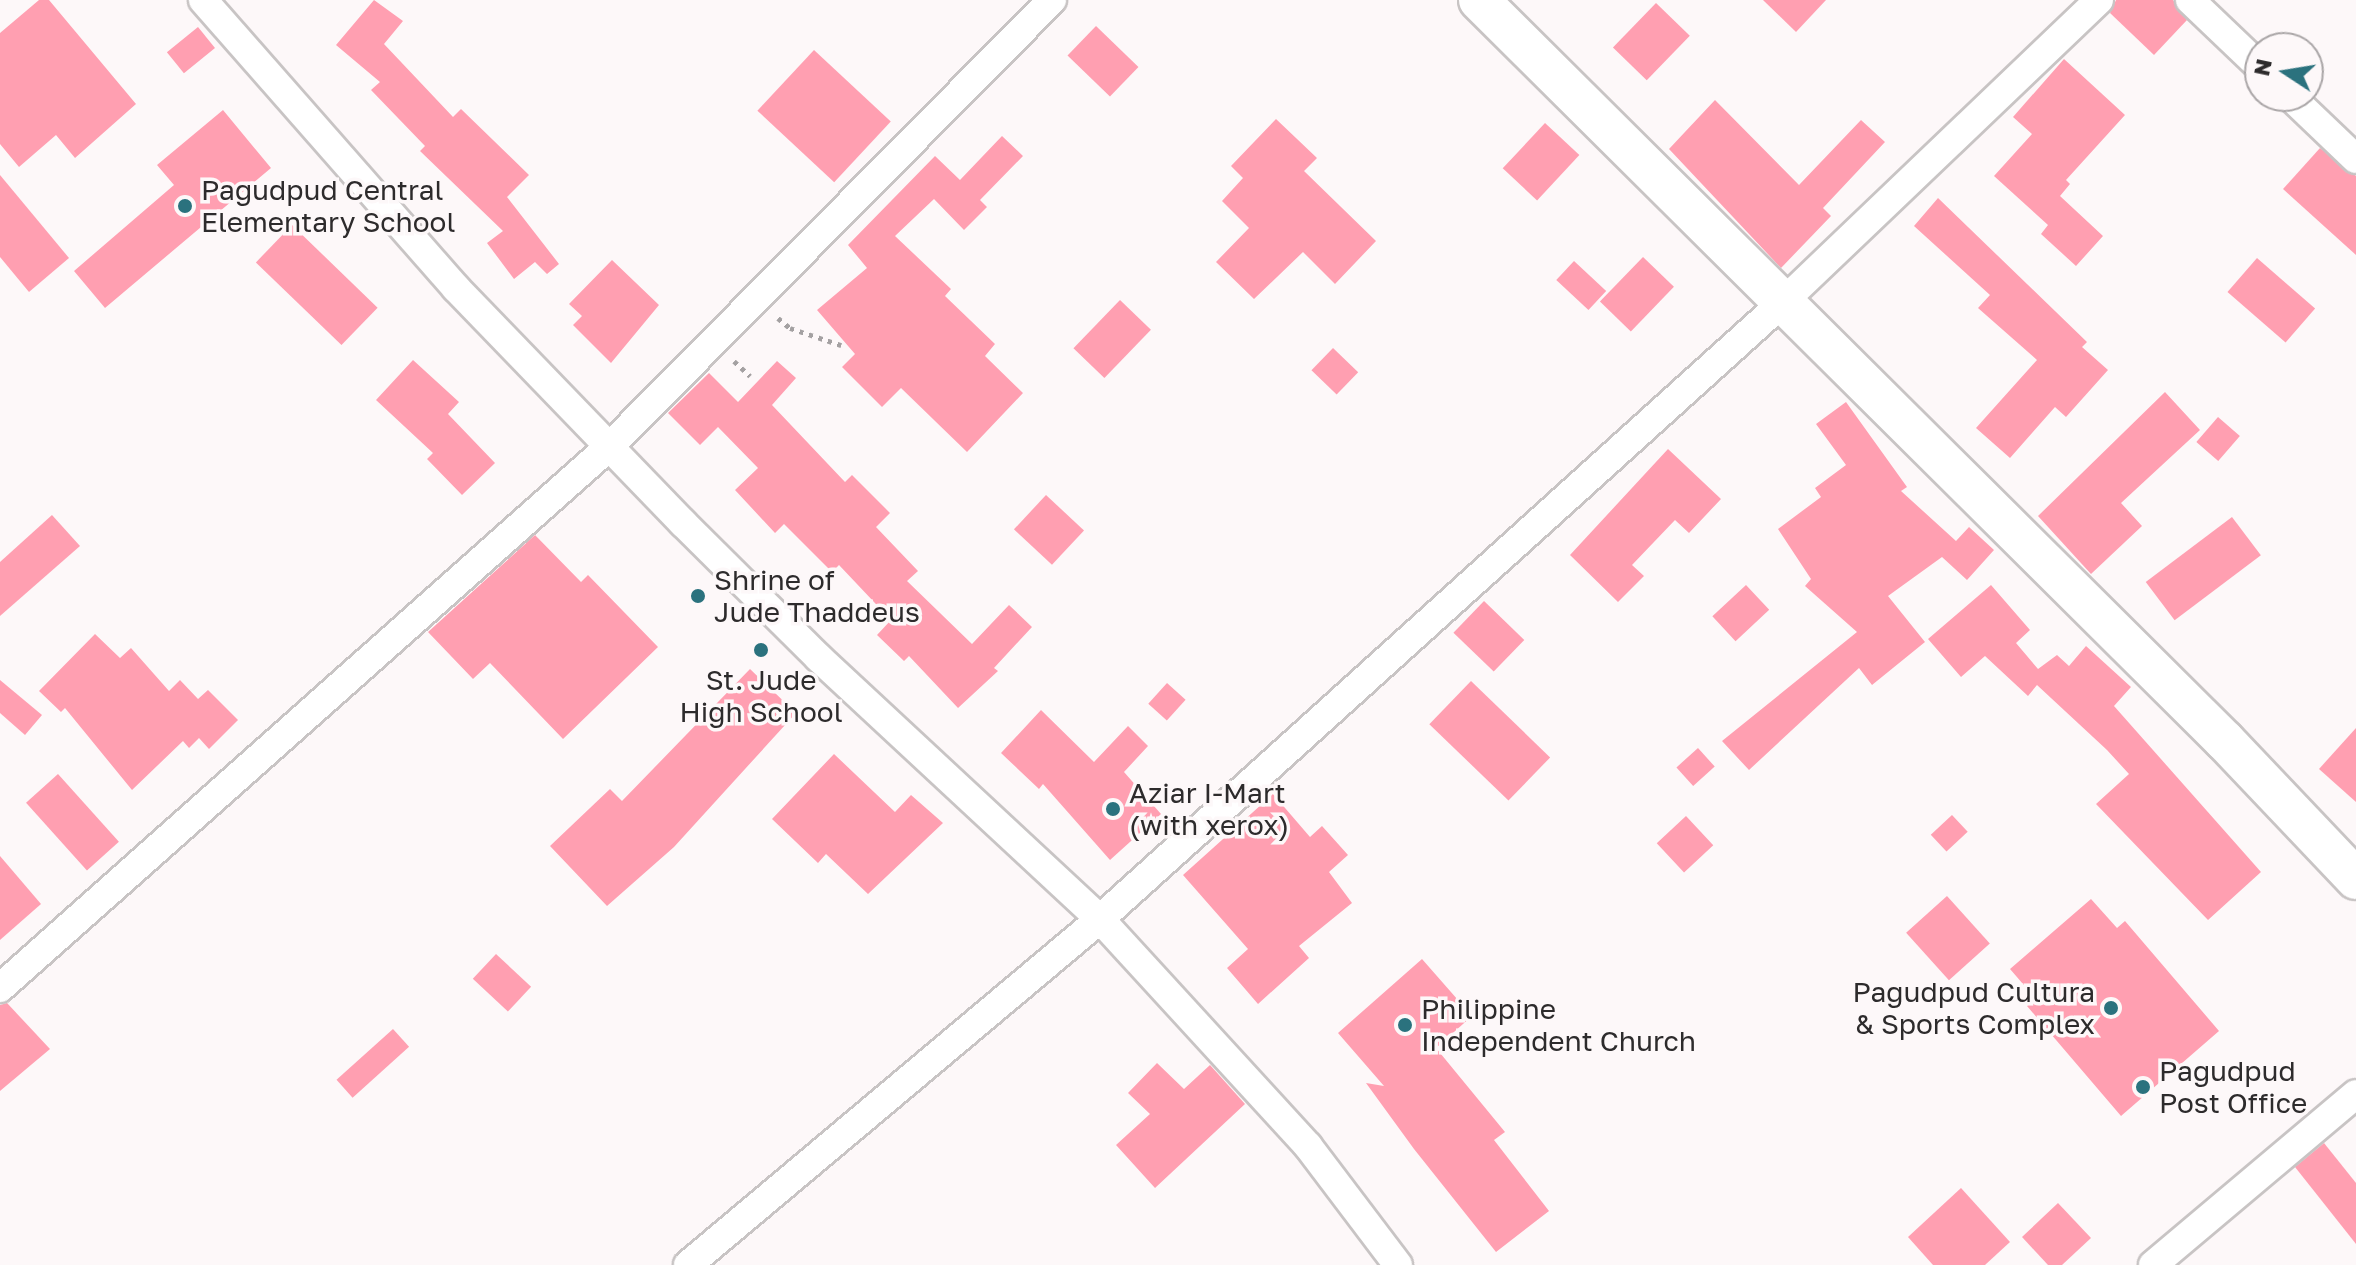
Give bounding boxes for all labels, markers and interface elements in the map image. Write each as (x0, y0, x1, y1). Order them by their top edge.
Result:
north arrow (2244, 32, 2324, 112)
text: N (2247, 56, 2277, 78)
place label: Pagudpud Central Elementary School (201, 173, 455, 239)
marker: Pagudpud Central Elementary School (176, 197, 194, 215)
place label: Shrine of Jude Thaddeus (714, 563, 920, 629)
marker: Shrine of Jude Thaddeus (689, 587, 707, 605)
marker: St. Jude High School (752, 641, 770, 659)
place label: St. Jude High School (679, 663, 843, 729)
place label: Aziar I-Mart (with xerox) (1129, 776, 1289, 842)
marker: Aziar I-Mart (with xerox) (1104, 800, 1122, 818)
place label: Pagudpud Cultura & Sports Complex (1852, 975, 2095, 1041)
place label: Philippine Independent Church (1421, 992, 1696, 1058)
marker: Pagudpud Cultura & Sports Complex (2102, 999, 2120, 1017)
marker: Philippine Independent Church (1396, 1016, 1414, 1034)
place label: Pagudpud Post Office (2159, 1054, 2307, 1120)
marker: Pagudpud Post Office (2134, 1078, 2152, 1096)

